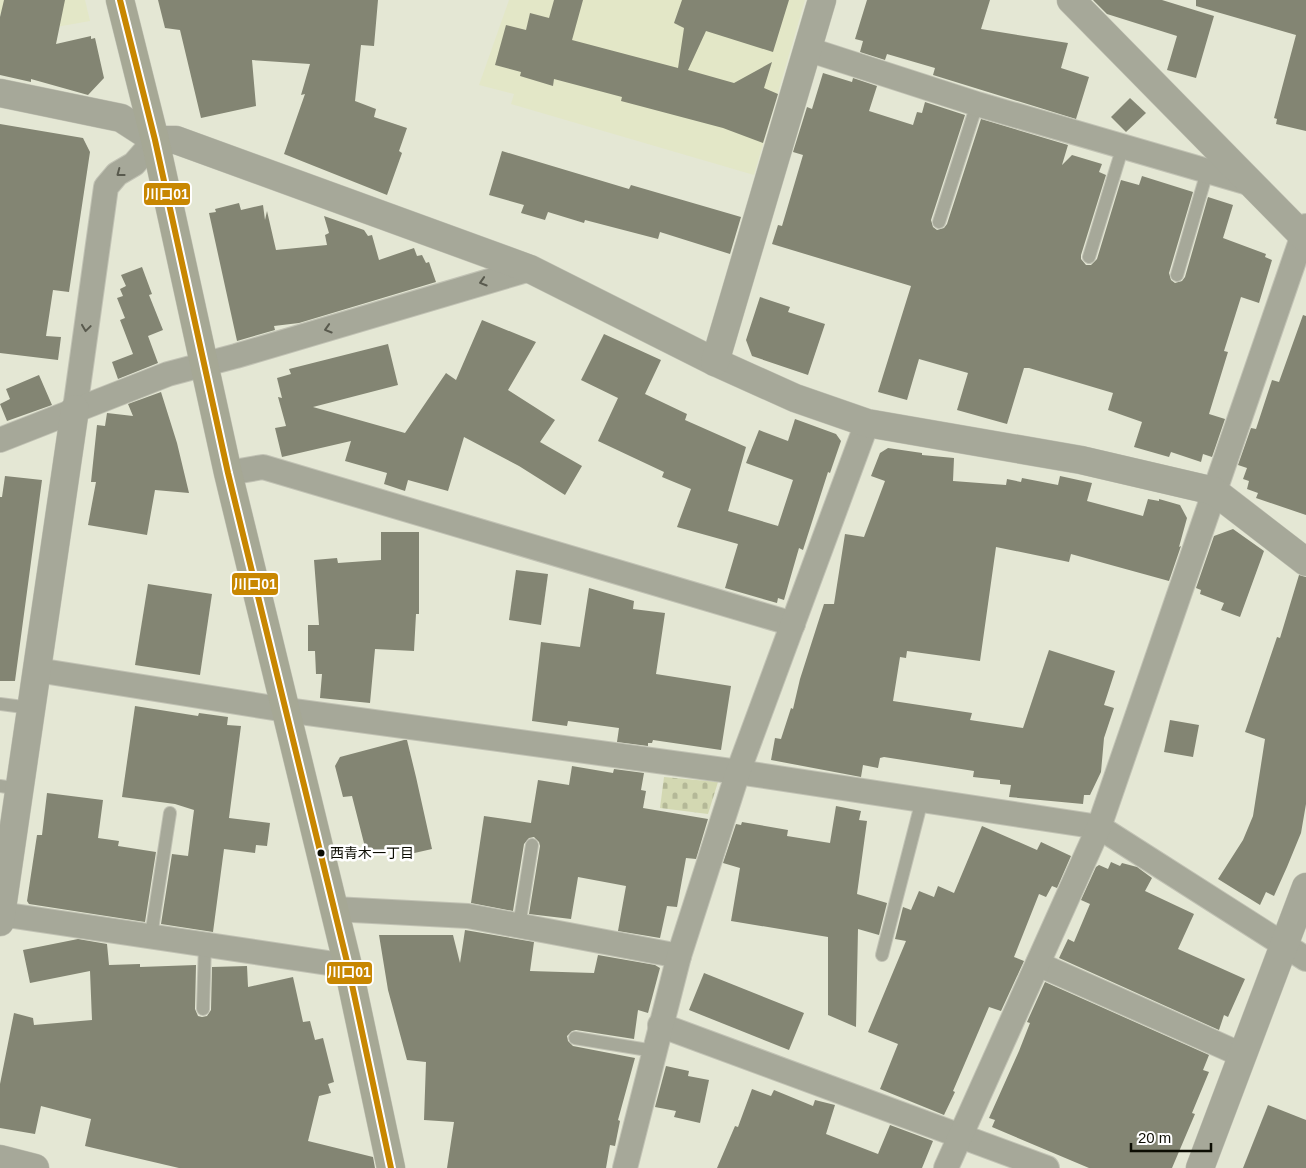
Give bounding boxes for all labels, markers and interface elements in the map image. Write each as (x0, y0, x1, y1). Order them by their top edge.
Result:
one-way arrow (117, 168, 126, 176)
line badge: 川口01 (143, 182, 191, 206)
text: 川口01 (145, 186, 189, 202)
one-way arrow (480, 277, 488, 287)
one-way arrow (324, 323, 332, 333)
one-way arrow (81, 325, 92, 333)
line badge: 川口01 (231, 572, 279, 596)
text: 川口01 (233, 576, 277, 592)
place label: 西青木一丁目 (330, 845, 414, 861)
marker: 西青木一丁目 (316, 848, 326, 858)
line badge: 川口01 (326, 961, 373, 985)
text: 川口01 (327, 964, 371, 980)
scale bar (1131, 1120, 1211, 1152)
text: 20 m (1138, 1129, 1171, 1146)

